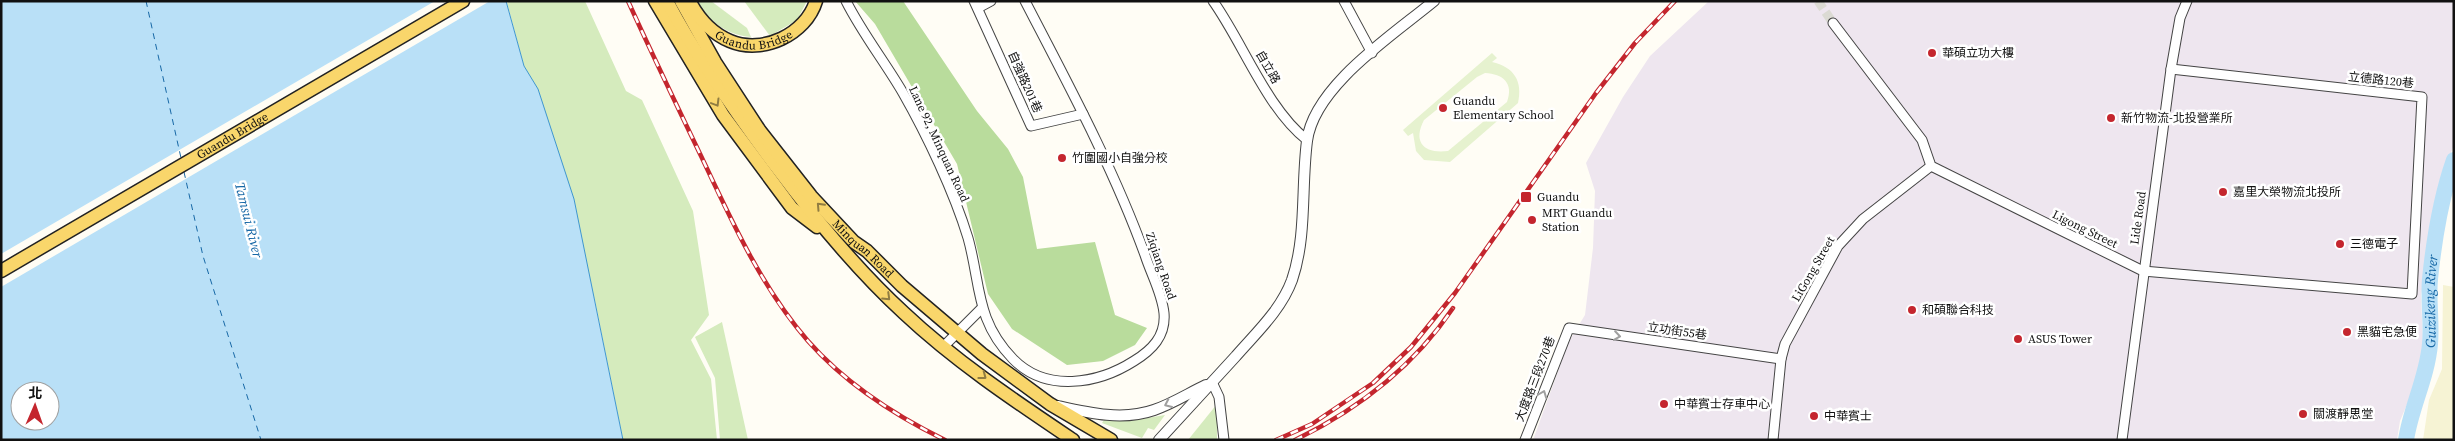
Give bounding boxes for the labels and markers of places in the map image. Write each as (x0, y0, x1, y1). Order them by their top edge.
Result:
place label: 華碩立功大樓 (1942, 45, 2014, 61)
marker: 華碩立功大樓 (1926, 47, 1938, 59)
place label: Guandu Elementary School (1453, 93, 1554, 123)
marker: Guandu Elementary School (1437, 102, 1449, 114)
place label: 新竹物流-北投營業所 (2121, 110, 2233, 126)
marker: 新竹物流-北投營業所 (2105, 112, 2117, 124)
place label: 竹圍國小自強分校 (1072, 150, 1168, 166)
marker: 竹圍國小自強分校 (1056, 152, 1068, 164)
place label: 嘉里大榮物流北投所 (2233, 184, 2341, 200)
marker: 嘉里大榮物流北投所 (2217, 186, 2229, 198)
place label: Guandu (1537, 189, 1579, 205)
marker: Guandu (1519, 190, 1533, 204)
place label: MRT Guandu Station (1542, 205, 1612, 235)
marker: MRT Guandu Station (1526, 214, 1538, 226)
place label: 三德電子 (2350, 236, 2398, 252)
marker: 三德電子 (2334, 238, 2346, 250)
place label: 和碩聯合科技 (1922, 302, 1994, 318)
marker: 和碩聯合科技 (1906, 304, 1918, 316)
place label: 黑貓宅急便 (2357, 324, 2417, 340)
marker: 黑貓宅急便 (2341, 326, 2353, 338)
place label: ASUS Tower (2028, 331, 2092, 347)
marker: ASUS Tower (2012, 333, 2024, 345)
place label: 中華賓士存車中心 (1674, 396, 1770, 412)
marker: 中華賓士存車中心 (1658, 398, 1670, 410)
place label: 關渡靜思堂 (2313, 406, 2373, 422)
place label: 中華賓士 (1824, 408, 1872, 424)
marker: 關渡靜思堂 (2297, 408, 2309, 420)
marker: 中華賓士 (1808, 410, 1820, 422)

